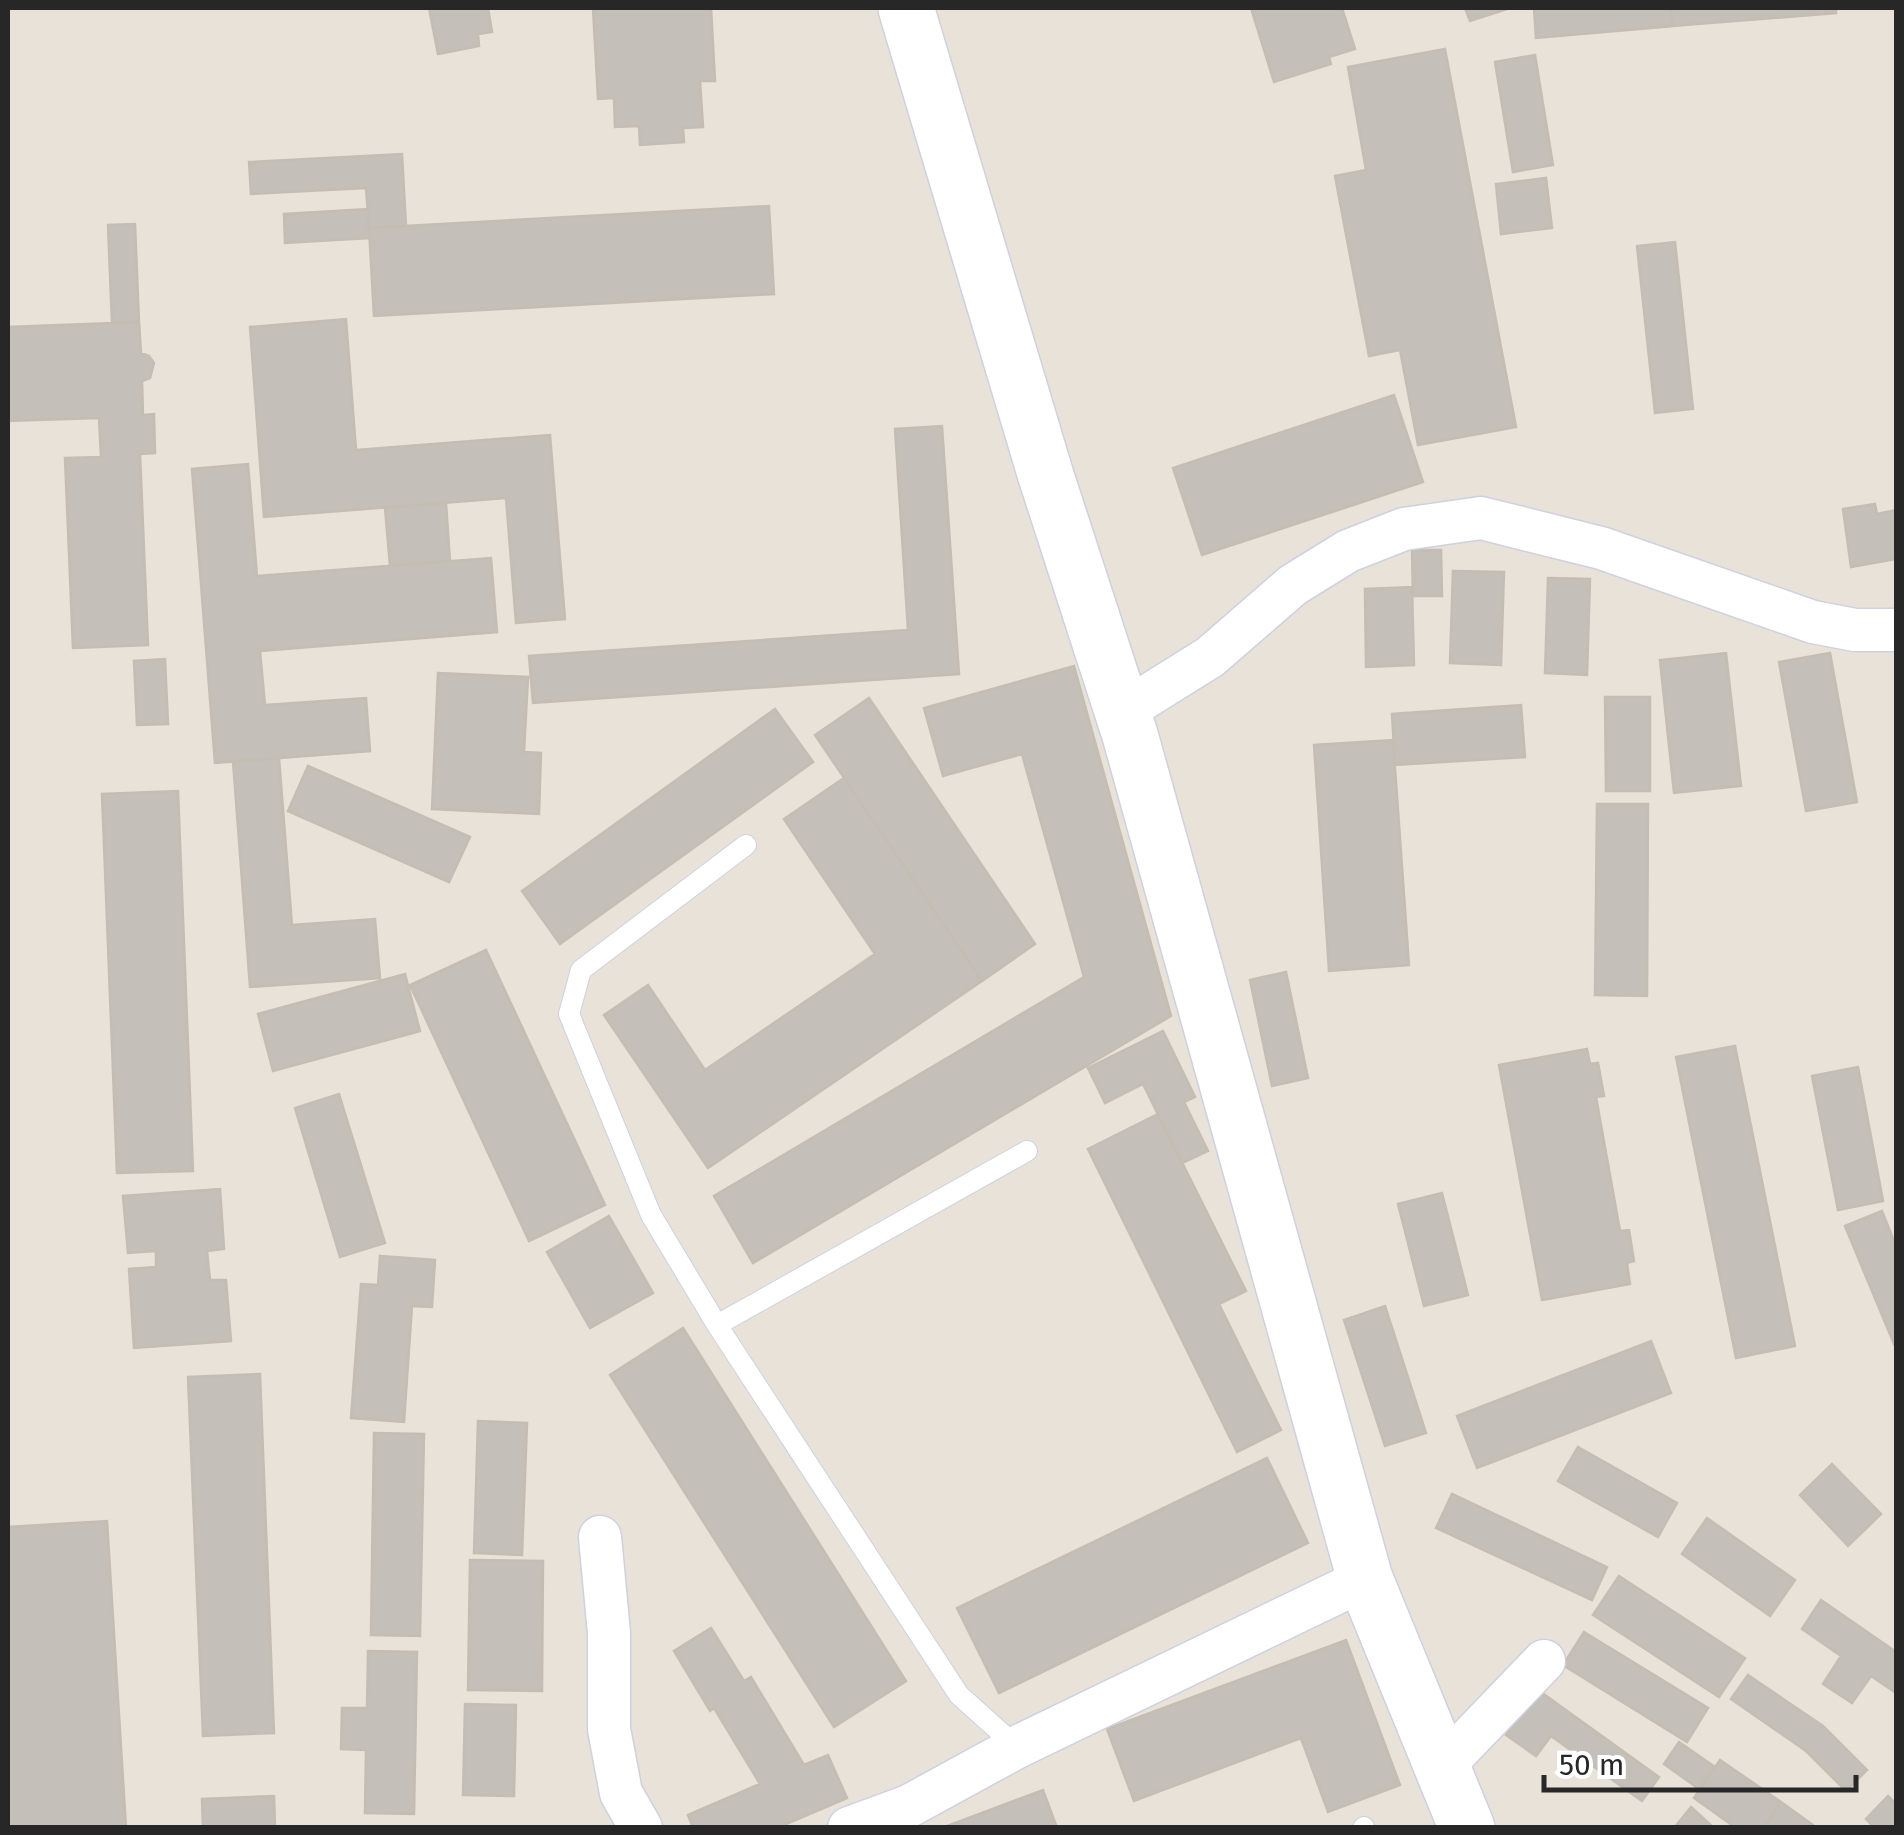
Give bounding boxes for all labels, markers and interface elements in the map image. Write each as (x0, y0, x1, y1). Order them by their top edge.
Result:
scale bar (1544, 1730, 1856, 1792)
text: 50 m (1559, 1747, 1624, 1783)

